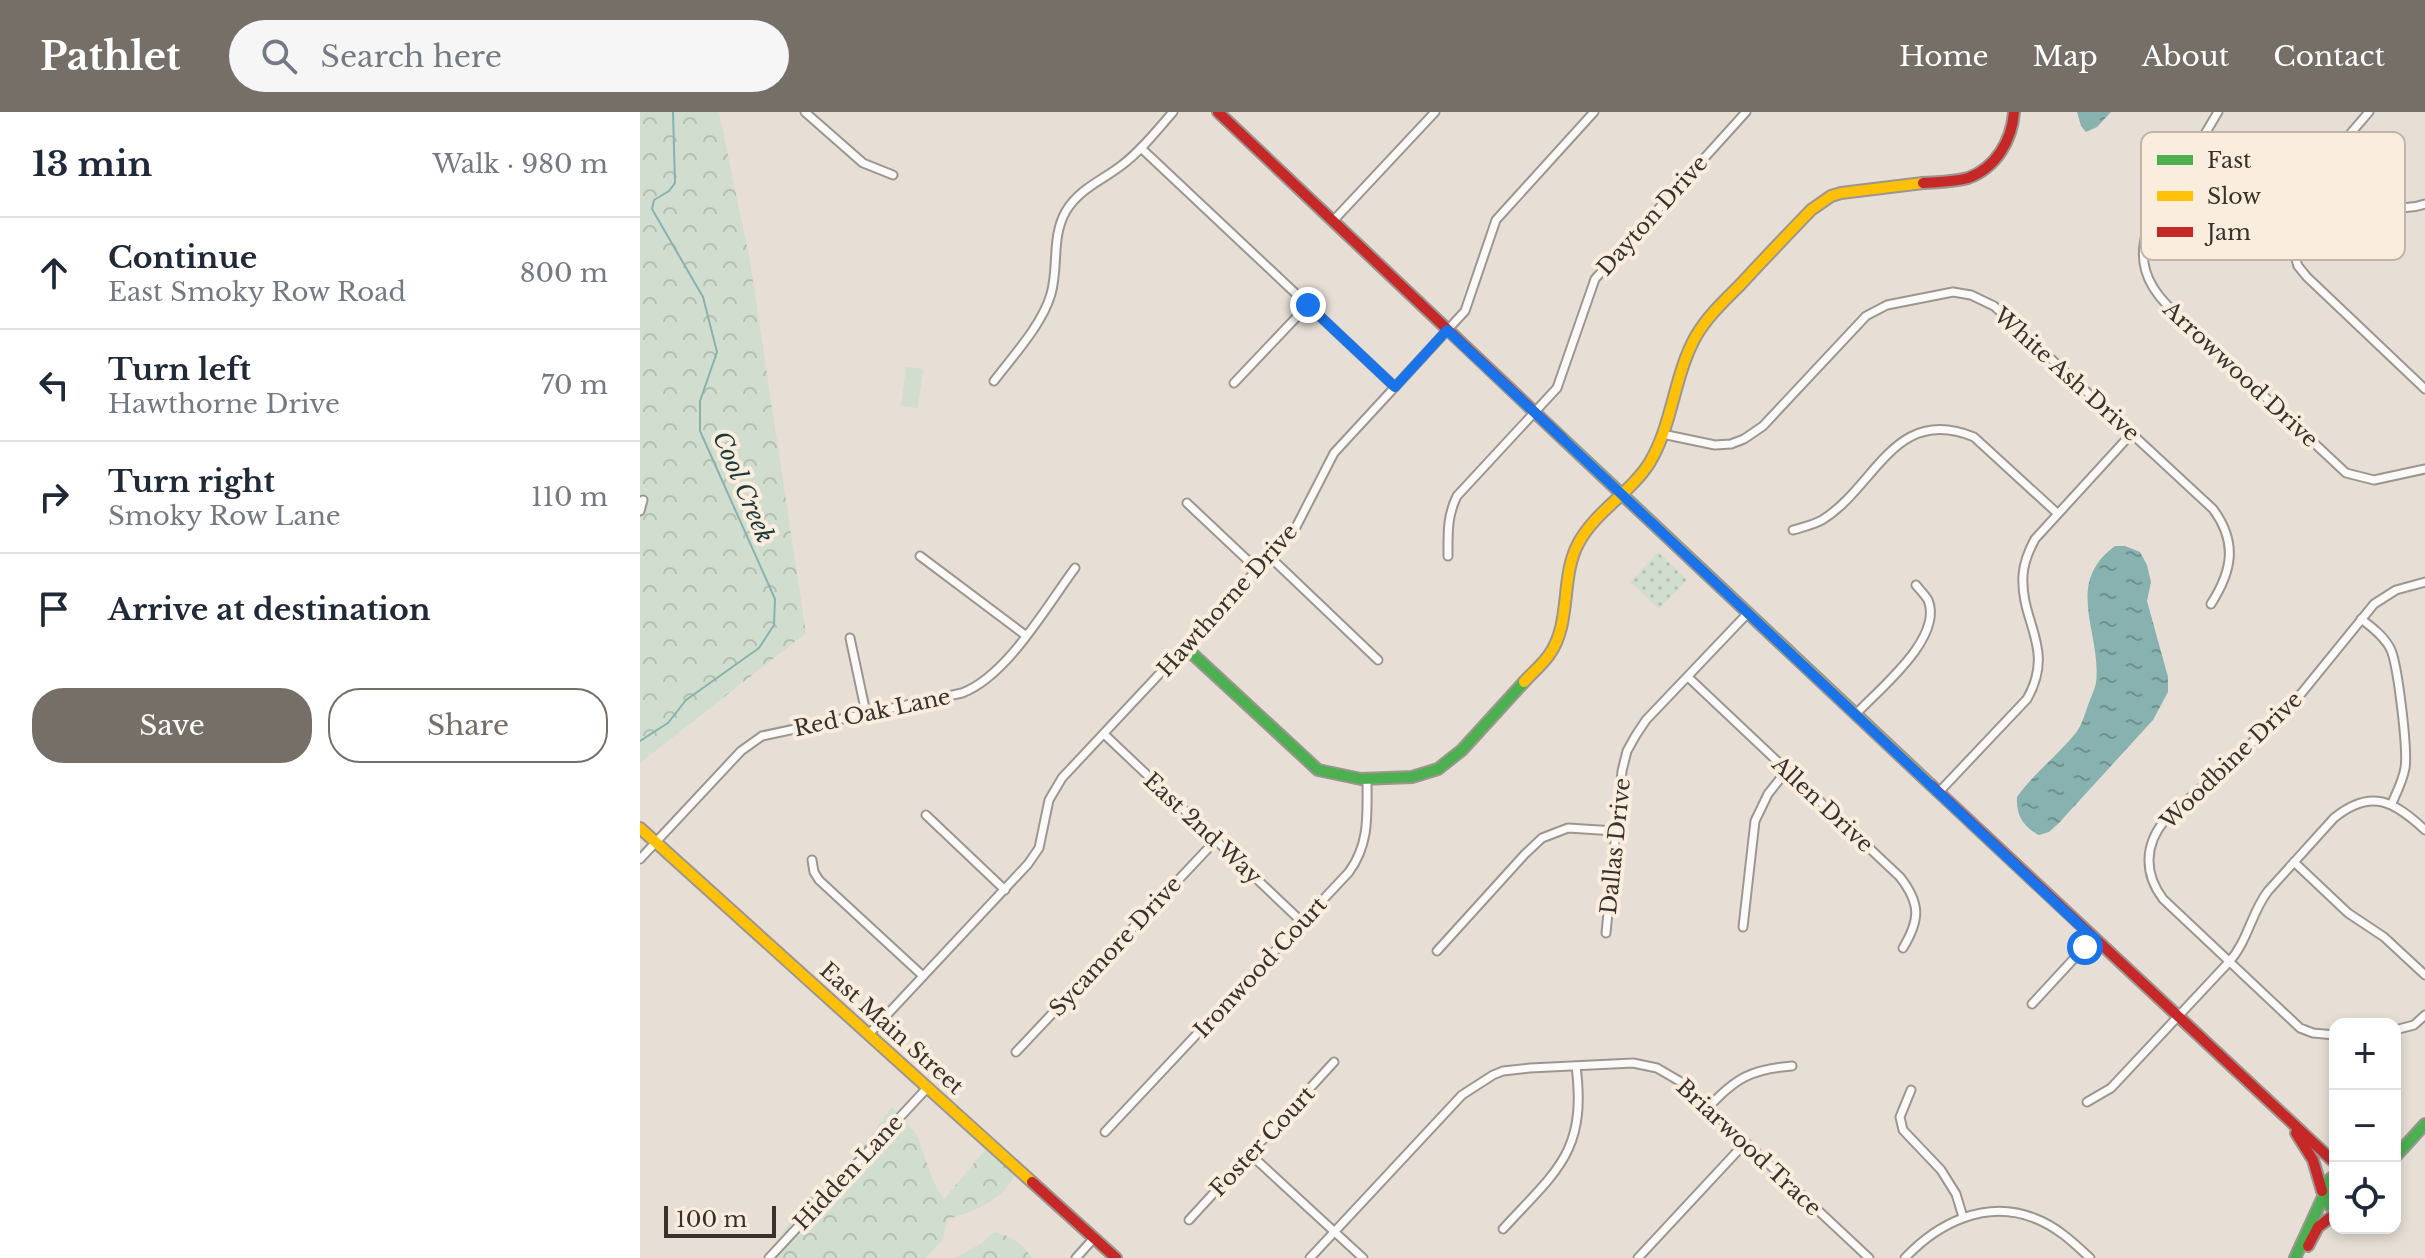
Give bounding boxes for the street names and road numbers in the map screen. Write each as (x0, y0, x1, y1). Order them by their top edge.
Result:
street label: Dayton Drive (1591, 150, 1713, 281)
street label: Arrowwood Drive (2157, 295, 2324, 453)
street label: White Ash Drive (1988, 301, 2145, 447)
street label: Hawthorne Drive (1152, 518, 1303, 682)
street label: Red Oak Lane (791, 683, 953, 742)
street label: Woodbine Drive (2154, 686, 2308, 836)
street label: Allen Drive (1766, 750, 1879, 858)
street label: East 2nd Way (1138, 767, 1267, 890)
street label: Dallas Drive (1595, 776, 1636, 916)
street label: Sycamore Drive (1044, 871, 1187, 1022)
street label: Ironwood Court (1188, 891, 1333, 1043)
street label: East Main Street (814, 957, 970, 1100)
street label: Briarwood Trace (1671, 1073, 1827, 1221)
street label: Foster Court (1204, 1080, 1321, 1202)
street label: Hidden Lane (788, 1109, 909, 1236)

